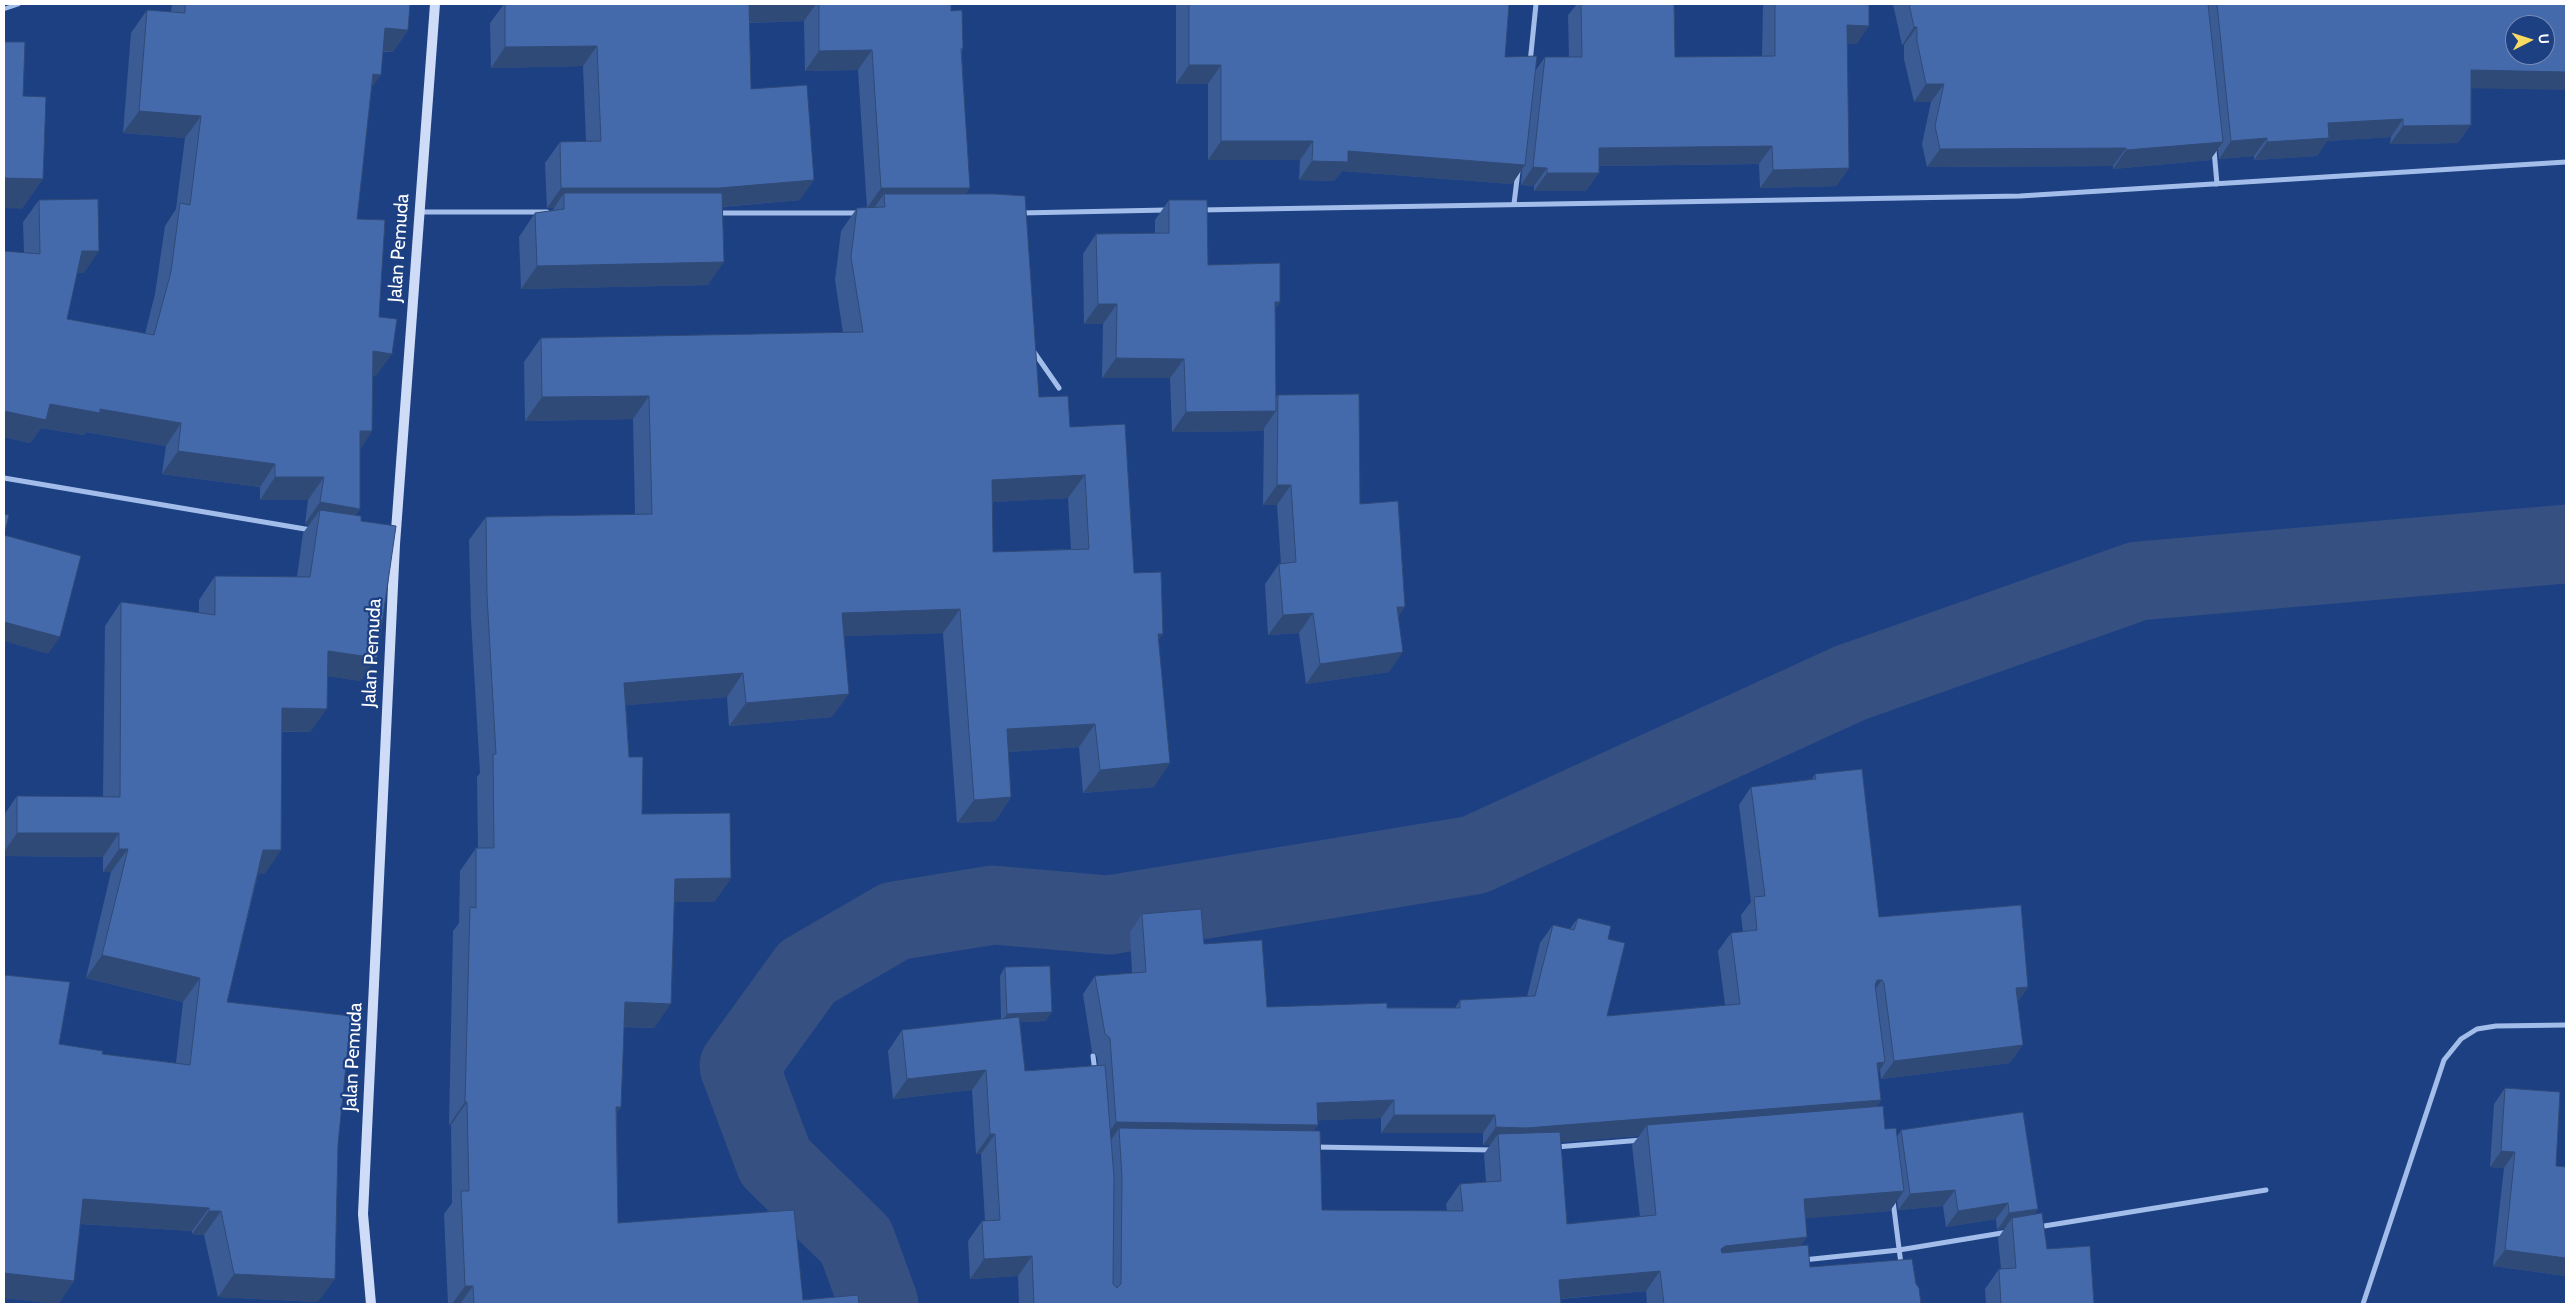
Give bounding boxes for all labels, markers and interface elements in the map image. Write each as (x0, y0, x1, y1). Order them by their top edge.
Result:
north arrow (2505, 15, 2555, 65)
text: U (2535, 33, 2553, 45)
street label: Jalan Pemuda (384, 193, 414, 303)
street label: Jalan Pemuda (358, 598, 386, 708)
street label: Jalan Pemuda (339, 1002, 367, 1112)

